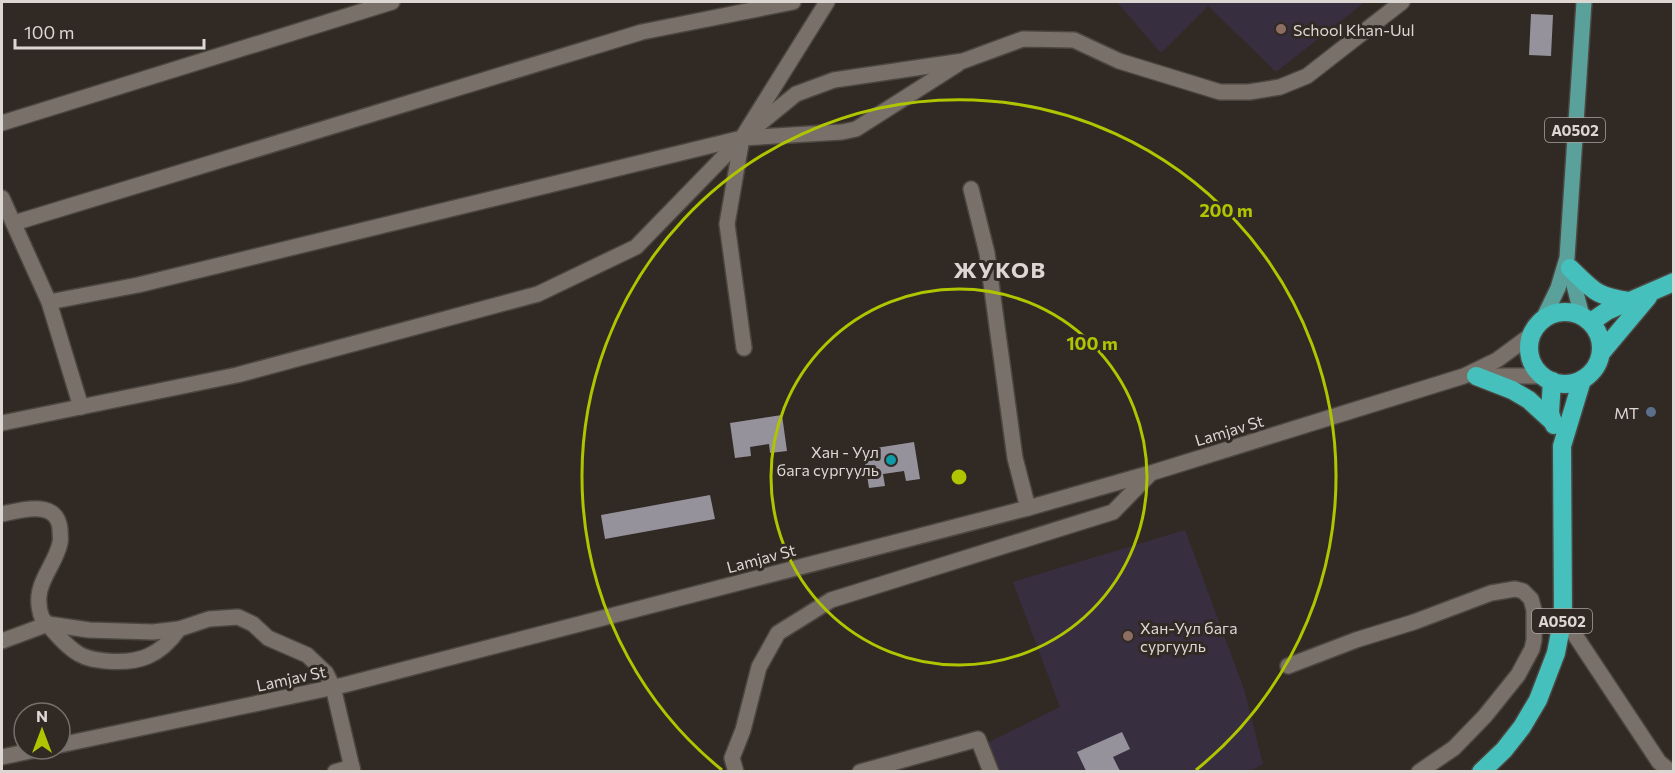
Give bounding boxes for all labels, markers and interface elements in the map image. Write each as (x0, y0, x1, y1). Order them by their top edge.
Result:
scale bar (15, 12, 204, 50)
place label: School Khan-Uul (1293, 20, 1415, 39)
text: 100 m (24, 21, 74, 43)
marker: School Khan-Uul (1274, 22, 1288, 36)
road number: A0502 (1545, 118, 1605, 142)
text: 200 m (1199, 199, 1253, 221)
district label: ЖУКОВ (953, 256, 1047, 283)
text: 100 m (1066, 332, 1118, 354)
place label: MT (1614, 403, 1639, 422)
marker: MT (1644, 405, 1658, 419)
street label: Lamjav St (1192, 410, 1266, 449)
place label: Хан - Уул бага сургууль (777, 442, 879, 479)
marker: Хан - Уул бага сургууль (884, 453, 898, 467)
centre of rings (949, 467, 969, 487)
street label: Lamjav St (724, 540, 798, 576)
road number: A0502 (1532, 609, 1592, 633)
place label: Хан-Уул бага сургууль (1140, 618, 1237, 655)
marker: Хан-Уул бага сургууль (1121, 629, 1135, 643)
street label: Lamjav St (254, 661, 328, 695)
north arrow (12, 701, 72, 761)
text: N (36, 706, 48, 725)

